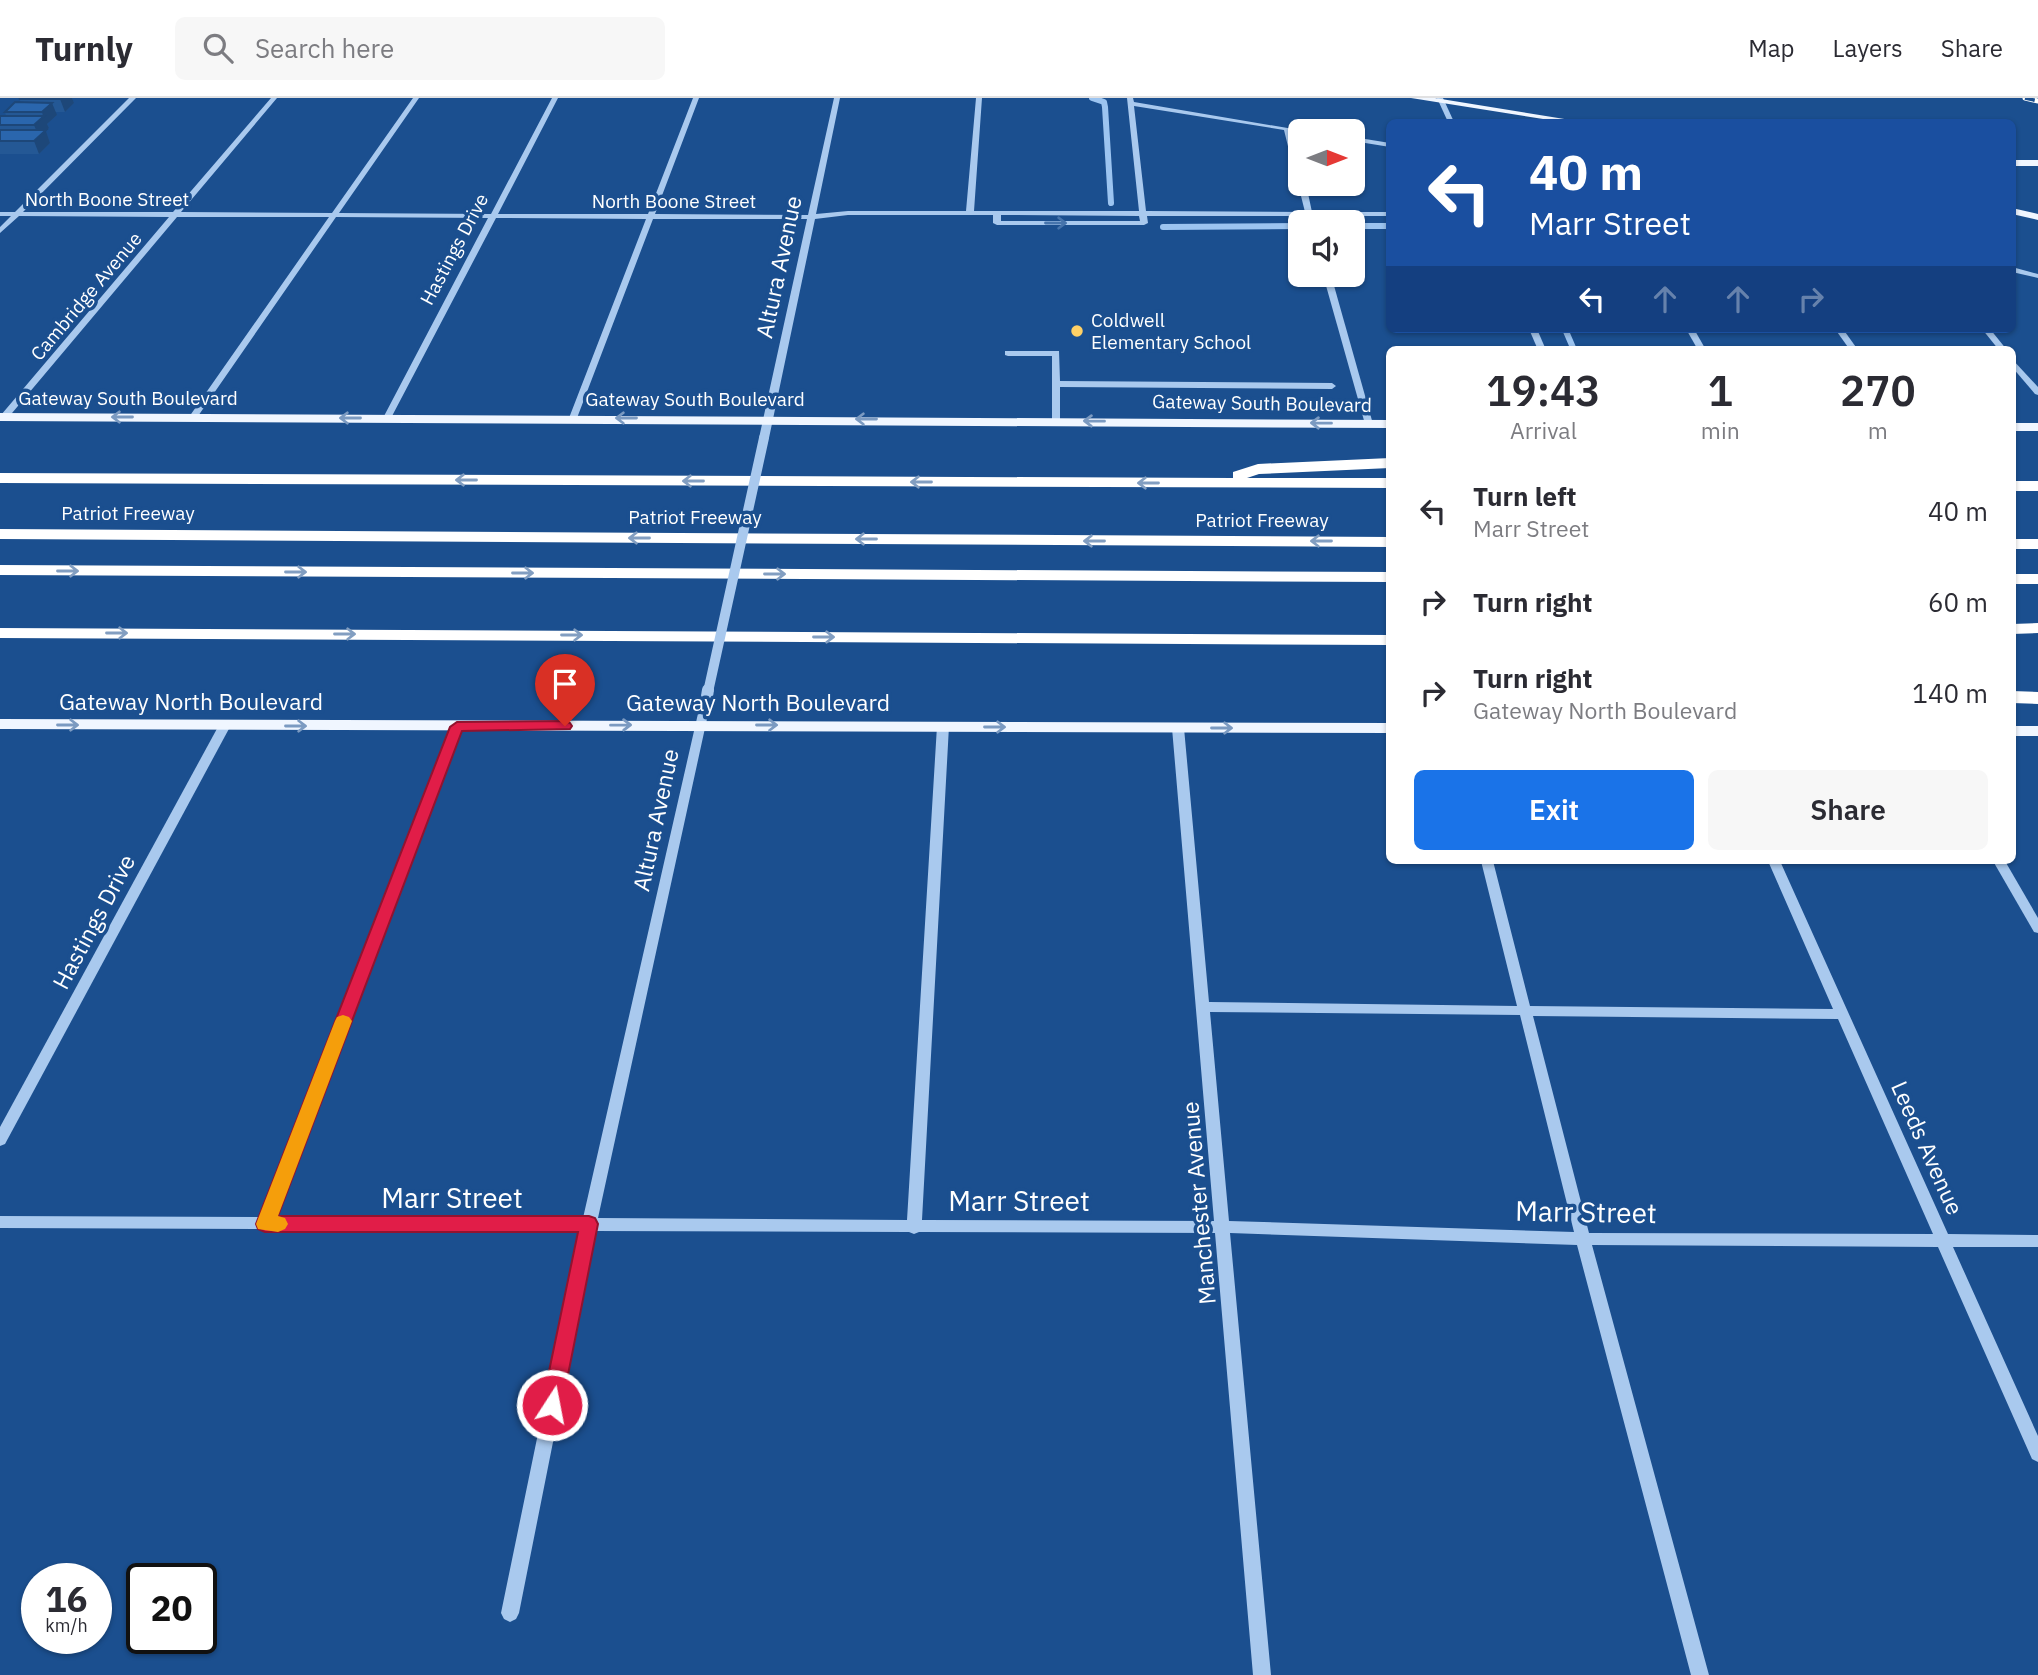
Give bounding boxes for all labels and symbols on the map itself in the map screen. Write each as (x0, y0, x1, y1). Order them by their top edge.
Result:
north arrow (1288, 119, 1365, 196)
street label: North Boone Street (25, 187, 189, 211)
street label: Hastings Drive (415, 189, 493, 309)
street label: North Boone Street (592, 189, 756, 213)
street label: Altura Avenue (748, 193, 808, 341)
one-way arrow (1044, 216, 1067, 230)
street label: Cambridge Avenue (25, 227, 147, 365)
place label: Coldwell Elementary School (1091, 308, 1251, 354)
marker: Coldwell Elementary School (1069, 323, 1085, 339)
street label: Gateway South Boulevard (18, 386, 238, 410)
street label: Gateway South Boulevard (585, 387, 805, 411)
street label: Gateway South Boulevard (1152, 389, 1372, 417)
one-way arrow (111, 410, 134, 424)
one-way arrow (339, 411, 362, 425)
one-way arrow (615, 411, 638, 425)
one-way arrow (855, 412, 878, 426)
one-way arrow (1083, 414, 1106, 428)
one-way arrow (1310, 416, 1333, 430)
one-way arrow (454, 473, 477, 487)
one-way arrow (682, 474, 705, 488)
one-way arrow (909, 475, 932, 489)
one-way arrow (1137, 476, 1160, 490)
street label: Patriot Freeway (61, 501, 195, 525)
street label: Patriot Freeway (628, 505, 762, 529)
street label: Patriot Freeway (1195, 508, 1329, 532)
one-way arrow (628, 531, 651, 545)
one-way arrow (855, 532, 878, 546)
one-way arrow (1083, 534, 1106, 548)
one-way arrow (1310, 535, 1333, 548)
one-way arrow (56, 564, 79, 578)
one-way arrow (284, 565, 307, 579)
one-way arrow (511, 566, 534, 580)
one-way arrow (763, 567, 786, 581)
one-way arrow (105, 626, 128, 640)
one-way arrow (333, 627, 356, 641)
one-way arrow (560, 628, 583, 642)
one-way arrow (812, 630, 835, 644)
pin (535, 654, 595, 726)
street label: Gateway North Boulevard (59, 686, 323, 716)
street label: Gateway North Boulevard (626, 687, 890, 717)
one-way arrow (56, 718, 79, 731)
one-way arrow (609, 718, 632, 732)
one-way arrow (755, 718, 778, 732)
one-way arrow (284, 719, 307, 733)
one-way arrow (983, 720, 1006, 734)
one-way arrow (1210, 721, 1233, 735)
street label: Altura Avenue (625, 746, 685, 894)
street label: Hastings Drive (45, 849, 141, 994)
street label: Leeds Avenue (1885, 1076, 1971, 1219)
street label: Manchester Avenue (1174, 1100, 1222, 1306)
street label: Marr Street (381, 1179, 523, 1216)
street label: Marr Street (948, 1182, 1090, 1219)
street label: Marr Street (1515, 1192, 1657, 1231)
position arrow (515, 1368, 589, 1442)
speed limit sign: 20 (126, 1563, 217, 1654)

